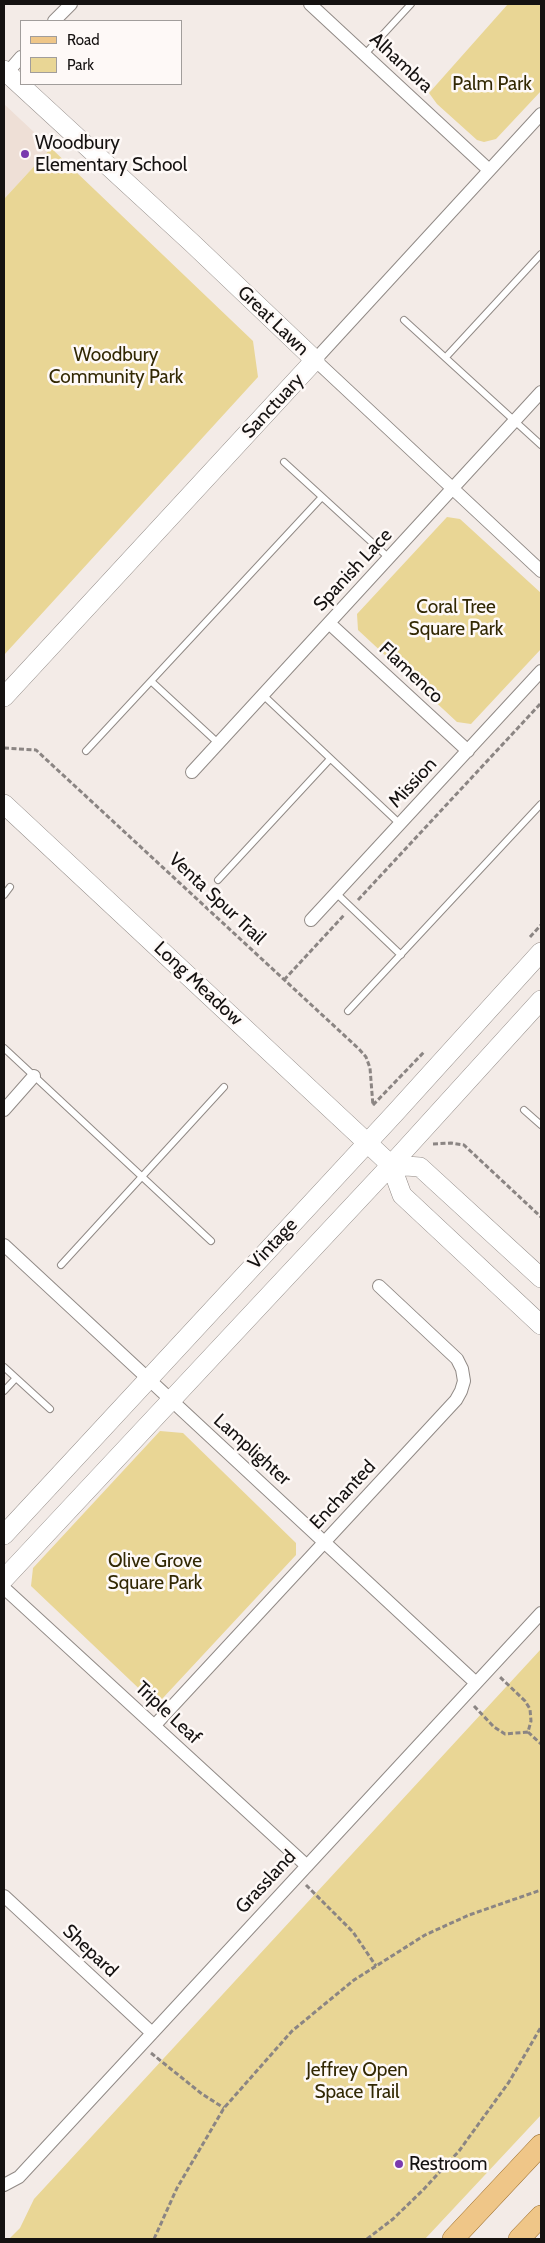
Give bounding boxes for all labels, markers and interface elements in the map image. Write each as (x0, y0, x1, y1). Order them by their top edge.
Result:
legend (20, 20, 182, 85)
street label: Alhambra (365, 28, 437, 98)
text: Road (67, 31, 100, 49)
text: Park (67, 56, 94, 74)
park label: Palm Park (452, 73, 532, 95)
place label: Woodbury Elementary School (35, 132, 187, 176)
marker: Woodbury Elementary School (19, 148, 31, 160)
street label: Great Lawn (233, 281, 313, 361)
park label: Woodbury Community Park (49, 344, 183, 388)
street label: Sanctuary (237, 369, 309, 443)
street label: Spanish Lace (309, 524, 397, 616)
park label: Coral Tree Square Park (409, 596, 503, 640)
street label: Flamenco (374, 638, 448, 708)
street label: Mission (384, 753, 442, 813)
street label: Venta Spur Trail (164, 848, 270, 950)
street label: Long Meadow (149, 937, 247, 1031)
street label: Vintage (244, 1214, 302, 1274)
street label: Lamplighter (209, 1409, 295, 1491)
street label: Enchanted (305, 1456, 381, 1534)
park label: Olive Grove Square Park (108, 1550, 202, 1594)
street label: Triple Leaf (130, 1677, 206, 1749)
street label: Grassland (231, 1846, 301, 1918)
street label: Shepard (58, 1920, 122, 1982)
park label: Jeffrey Open Space Trail (306, 2059, 408, 2103)
place label: Restroom (409, 2153, 487, 2175)
marker: Restroom (393, 2158, 405, 2170)

